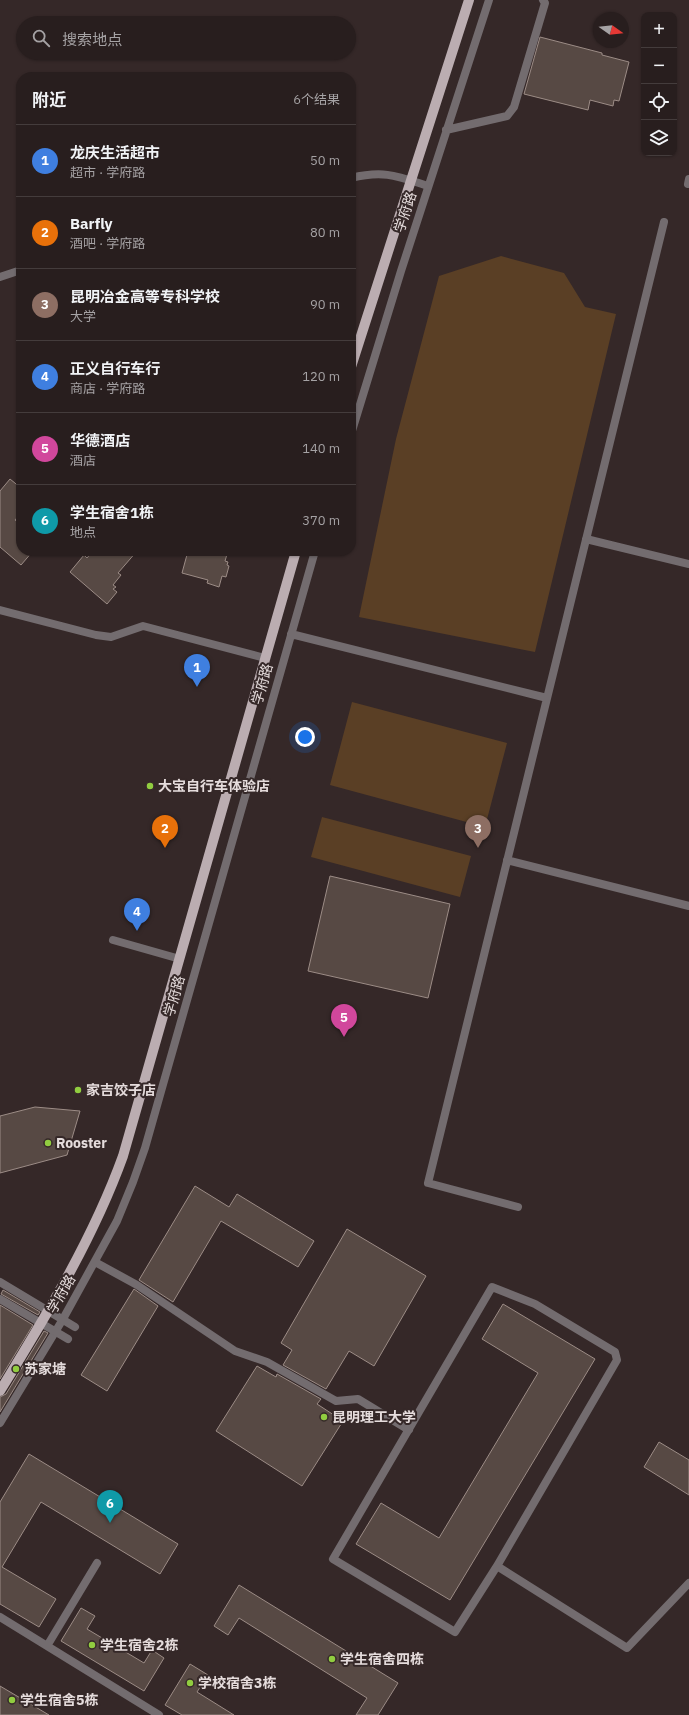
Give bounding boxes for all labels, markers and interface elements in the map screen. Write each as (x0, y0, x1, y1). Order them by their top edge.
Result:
north arrow (593, 12, 629, 48)
map controls (641, 12, 677, 156)
button: + (641, 12, 677, 48)
search box (16, 16, 356, 60)
icon: search (30, 27, 52, 49)
text: 搜索地点 (62, 30, 122, 49)
button: − (641, 48, 677, 84)
button: locate (641, 84, 677, 120)
text: 附近 (32, 89, 66, 111)
text: 6个结果 (293, 91, 340, 108)
button: layers (641, 120, 677, 156)
text: 龙庆生活超市 (70, 143, 160, 162)
text: 1 (41, 152, 49, 169)
text: 50 m (310, 152, 340, 169)
text: 超市 · 学府路 (70, 164, 145, 181)
street label: 学府路 (390, 189, 420, 235)
text: Barfly (70, 214, 113, 233)
text: 2 (41, 224, 49, 241)
text: 80 m (310, 224, 340, 241)
text: 酒吧 · 学府路 (70, 235, 145, 252)
text: 昆明冶金高等专科学校 (70, 287, 220, 306)
text: 3 (41, 296, 49, 313)
text: 90 m (310, 296, 340, 313)
text: 大学 (70, 308, 96, 325)
text: 正义自行车行 (70, 359, 160, 378)
text: 4 (41, 368, 49, 385)
text: 120 m (302, 368, 340, 385)
text: 商店 · 学府路 (70, 380, 145, 397)
text: 华德酒店 (70, 431, 130, 450)
text: 5 (41, 440, 49, 457)
text: 140 m (302, 440, 340, 457)
text: 酒店 (70, 452, 96, 469)
text: 学生宿舍1栋 (70, 503, 154, 522)
text: 6 (41, 512, 49, 529)
text: 370 m (302, 512, 340, 529)
text: 地点 (70, 524, 96, 541)
pin: 1 (184, 654, 210, 687)
street label: 学府路 (248, 661, 276, 707)
your location (295, 727, 315, 747)
place label: 大宝自行车体验店 (158, 777, 270, 795)
marker: 大宝自行车体验店 (145, 781, 155, 791)
pin: 2 (152, 815, 178, 848)
pin: 3 (465, 815, 491, 848)
pin: 4 (124, 898, 150, 931)
street label: 学府路 (160, 973, 188, 1019)
pin: 5 (331, 1004, 357, 1037)
place label: 家吉饺子店 (86, 1081, 156, 1099)
marker: 家吉饺子店 (73, 1085, 83, 1095)
place label: Rooster (56, 1134, 107, 1152)
marker: Rooster (43, 1138, 53, 1148)
street label: 学府路 (43, 1271, 79, 1317)
place label: 苏家塘 (24, 1360, 66, 1378)
marker: 苏家塘 (11, 1364, 21, 1374)
place label: 昆明理工大学 (332, 1408, 416, 1426)
marker: 昆明理工大学 (319, 1412, 329, 1422)
pin: 6 (97, 1490, 123, 1523)
place label: 学生宿舍2栋 (100, 1636, 178, 1654)
marker: 学生宿舍2栋 (87, 1640, 97, 1650)
place label: 学生宿舍四栋 (340, 1650, 424, 1668)
marker: 学生宿舍四栋 (327, 1654, 337, 1664)
place label: 学校宿舍3栋 (198, 1674, 276, 1692)
marker: 学校宿舍3栋 (185, 1678, 195, 1688)
place label: 学生宿舍5栋 (20, 1691, 98, 1709)
marker: 学生宿舍5栋 (7, 1695, 17, 1705)

